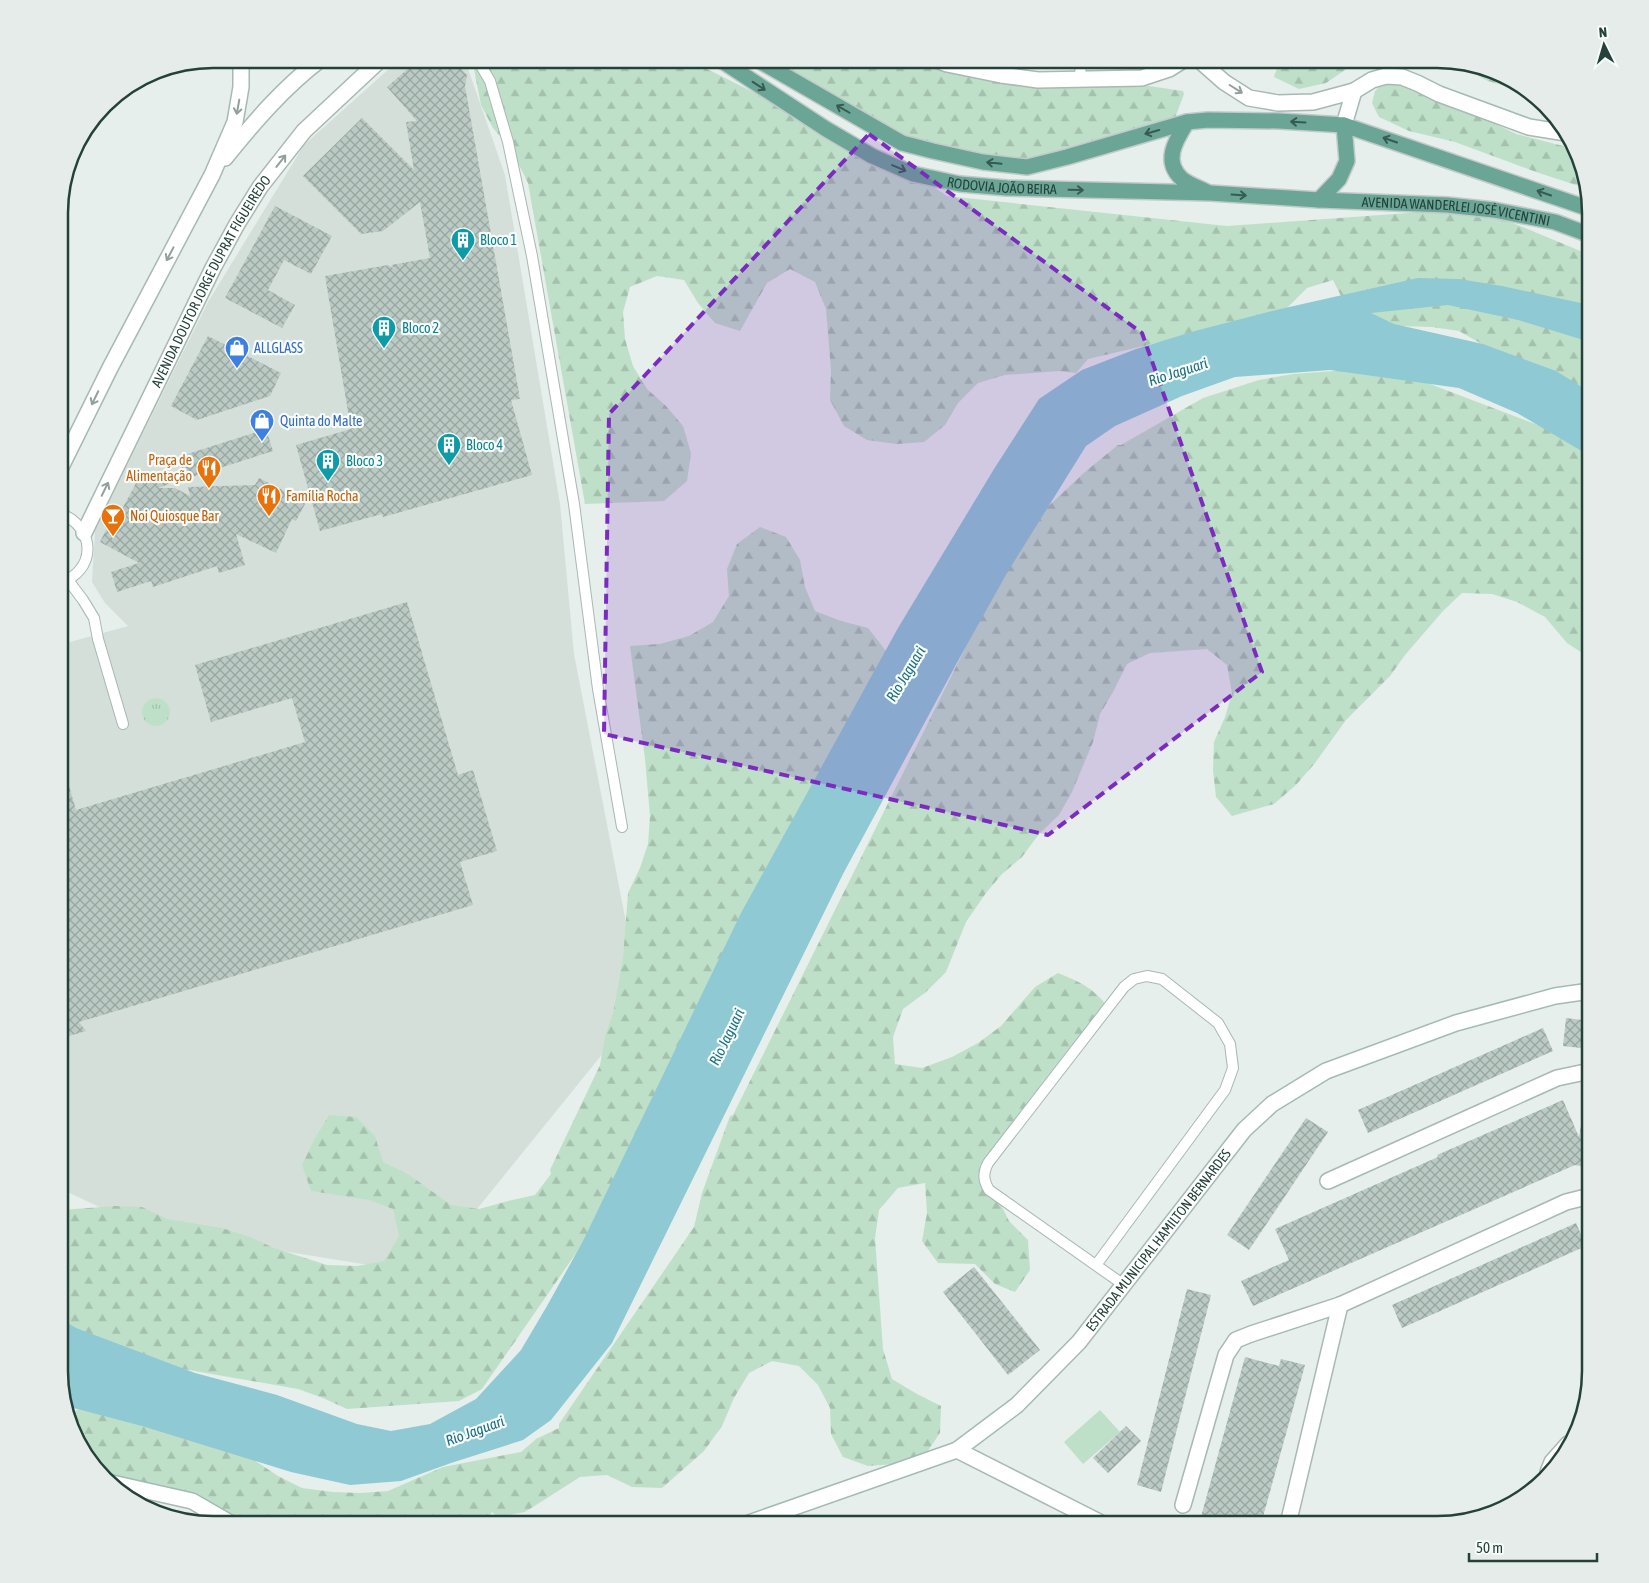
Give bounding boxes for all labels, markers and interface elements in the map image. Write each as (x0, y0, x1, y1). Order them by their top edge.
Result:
north arrow (1579, 20, 1629, 70)
text: N (1598, 24, 1608, 40)
one-way arrow (752, 81, 766, 91)
one-way arrow (1229, 85, 1243, 95)
one-way arrow (232, 99, 242, 115)
one-way arrow (836, 104, 850, 114)
one-way arrow (1290, 117, 1306, 126)
one-way arrow (1144, 128, 1160, 138)
one-way arrow (1382, 135, 1398, 145)
one-way arrow (275, 155, 286, 168)
one-way arrow (986, 158, 1002, 168)
one-way arrow (891, 164, 906, 174)
street label: AVENIDA DOUTOR JORGE DUPRAT FIGUEIREDO (148, 172, 274, 390)
street label: RODOVIA JOÃO BEIRA (946, 173, 1057, 197)
one-way arrow (1068, 185, 1084, 195)
one-way arrow (1536, 188, 1552, 197)
one-way arrow (1231, 191, 1247, 200)
street label: AVENIDA WANDERLEI JOSÉ VICENTINI (1361, 194, 1551, 229)
building icon: Bloco 1 (450, 227, 476, 261)
place label: Bloco 1 (480, 232, 517, 248)
one-way arrow (165, 247, 175, 262)
building icon: Bloco 2 (371, 315, 397, 349)
place label: Bloco 2 (402, 320, 439, 336)
shop icon: ALLGLASS (224, 335, 250, 369)
place label: ALLGLASS (254, 340, 303, 356)
water label: Rio Jaguari (1146, 354, 1210, 389)
one-way arrow (90, 391, 100, 406)
shop icon: Quinta do Malte (249, 408, 275, 442)
place label: Quinta do Malte (280, 413, 362, 429)
building icon: Bloco 4 (436, 432, 462, 466)
place label: Bloco 4 (466, 437, 503, 453)
building icon: Bloco 3 (315, 448, 341, 482)
place label: Praça de Alimentação (126, 452, 192, 484)
place label: Bloco 3 (346, 453, 383, 469)
restaurant icon: Praça de Alimentação (196, 455, 222, 489)
one-way arrow (101, 482, 111, 497)
restaurant icon: Família Rocha (256, 483, 282, 517)
place label: Família Rocha (286, 488, 359, 504)
bar icon: Noi Quiosque Bar (100, 503, 126, 537)
place label: Noi Quiosque Bar (130, 508, 219, 524)
water label: Rio Jaguari (883, 643, 929, 704)
water label: Rio Jaguari (706, 1005, 748, 1068)
street label: ESTRADA MUNICIPAL HAMILTON BERNARDES (1082, 1146, 1234, 1334)
water label: Rio Jaguari (443, 1412, 507, 1449)
scale bar (1469, 1530, 1596, 1562)
text: 50 m (1476, 1539, 1503, 1556)

